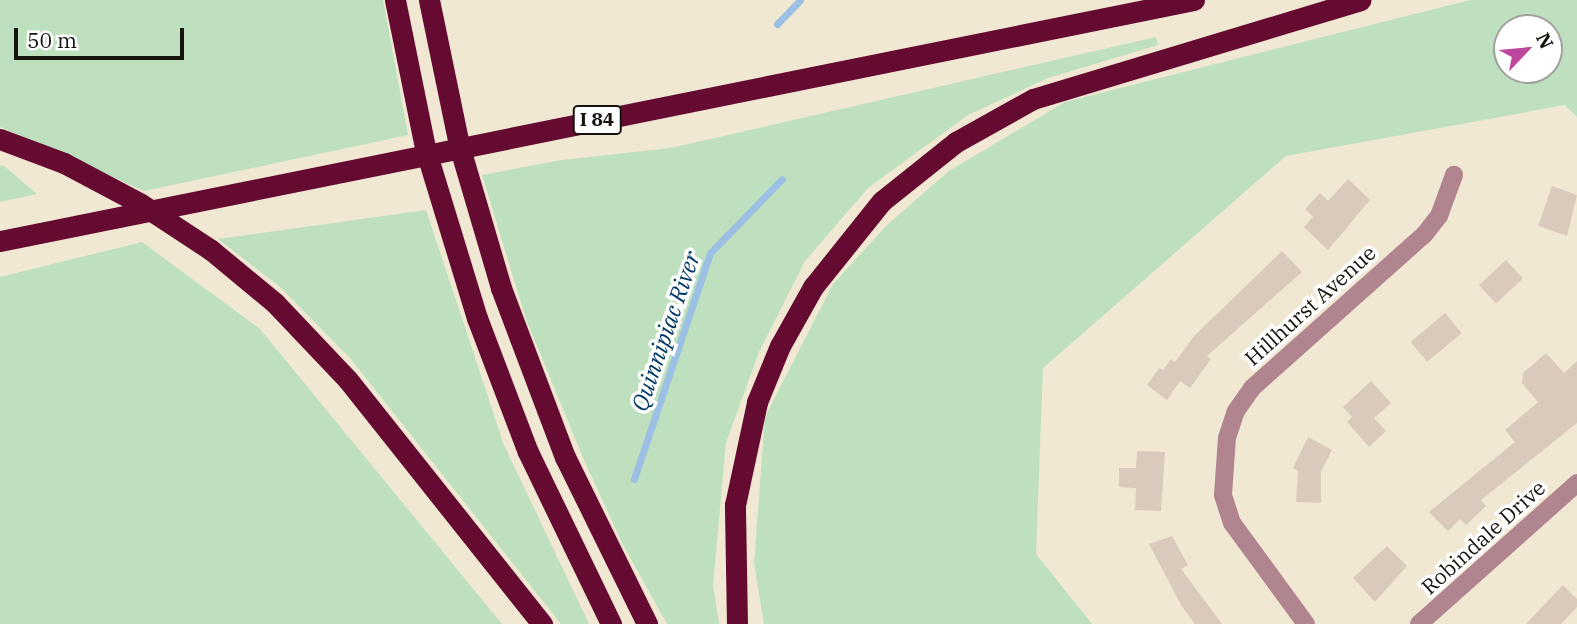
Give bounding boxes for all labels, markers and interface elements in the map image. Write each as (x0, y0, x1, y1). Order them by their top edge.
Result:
scale bar (18, 14, 187, 58)
north arrow (1493, 14, 1563, 84)
text: 50 m (27, 26, 77, 54)
text: N (1531, 29, 1559, 53)
road number: I 84 (572, 104, 622, 136)
street label: Hillhurst Avenue (1239, 240, 1381, 370)
water label: Quinnipiac River (625, 248, 705, 414)
street label: Robindale Drive (1416, 475, 1550, 599)

